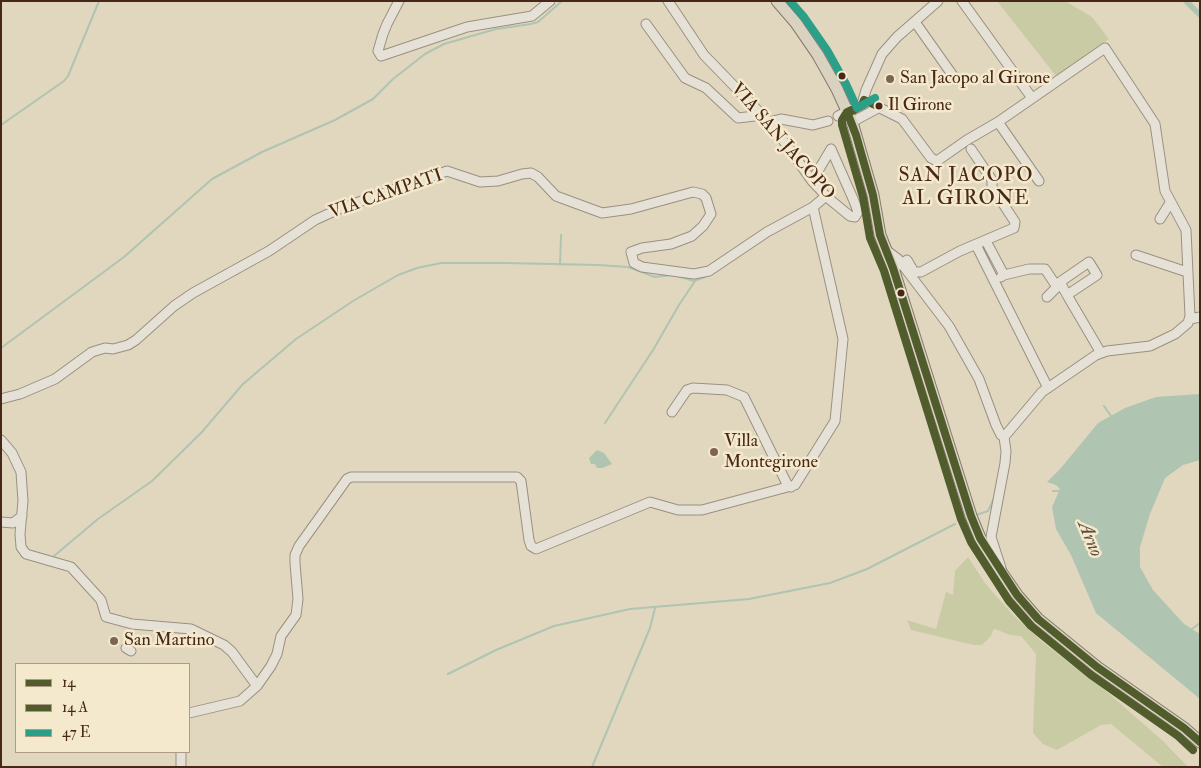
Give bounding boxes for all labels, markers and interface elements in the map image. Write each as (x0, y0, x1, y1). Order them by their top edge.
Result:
place label: San Jacopo al Girone (900, 68, 1050, 90)
unlabelled marker (837, 71, 847, 81)
marker: San Jacopo al Girone (884, 73, 896, 85)
street label: VIA SAN JACOPO (725, 79, 839, 205)
place label: Il Girone (888, 96, 952, 116)
marker: Il Girone (874, 101, 884, 111)
street label: VIA CAMPATI (326, 165, 446, 225)
district label: SAN JACOPO AL GIRONE (897, 165, 1035, 212)
unlabelled marker (896, 288, 906, 298)
place label: Villa Montegirone (724, 431, 818, 474)
marker: Villa Montegirone (708, 446, 720, 458)
water label: Arno (1071, 517, 1107, 561)
place label: San Martino (124, 630, 214, 652)
marker: San Martino (108, 635, 120, 647)
legend (15, 663, 190, 753)
text: 14 (62, 673, 75, 692)
text: 14 A (62, 698, 88, 717)
text: 47 E (62, 723, 91, 742)

